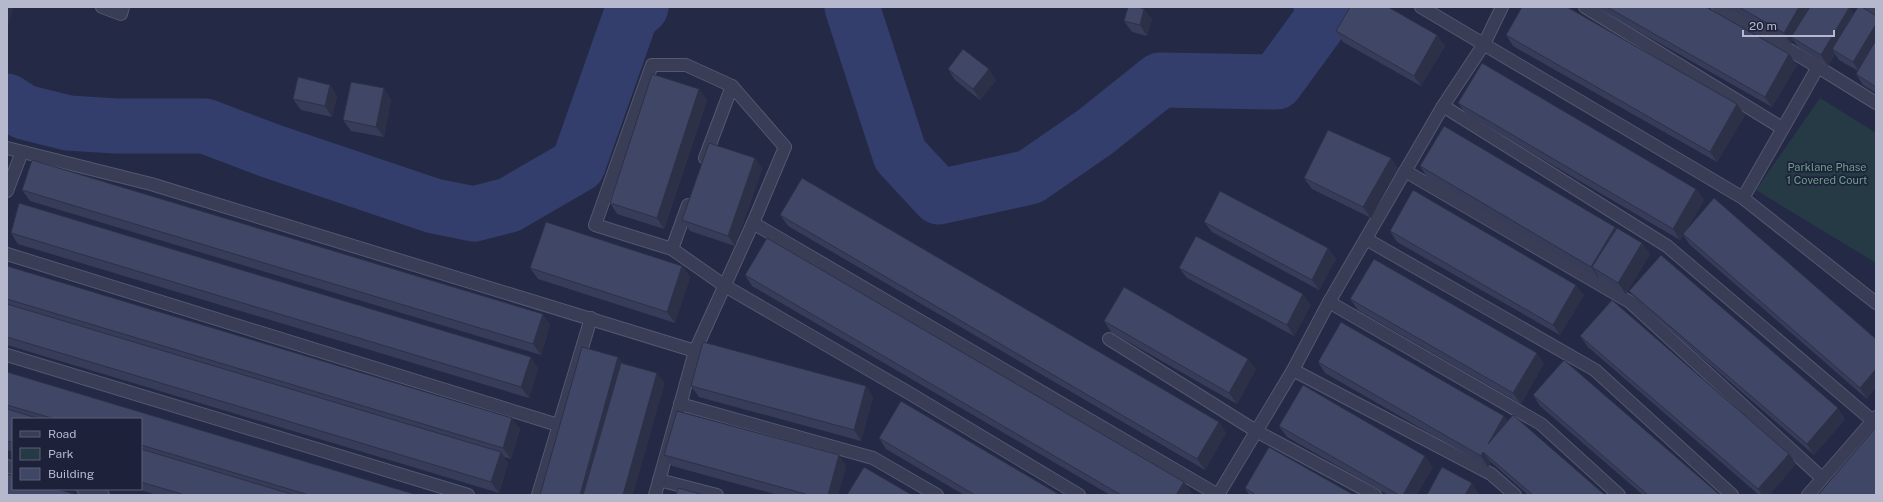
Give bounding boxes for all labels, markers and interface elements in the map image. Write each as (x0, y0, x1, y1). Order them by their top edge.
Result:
scale bar (1743, 12, 1834, 38)
text: 20 m (1749, 19, 1777, 33)
park label: Parklane Phase 1 Covered Court (1787, 161, 1867, 186)
legend (12, 418, 142, 490)
text: Road (48, 427, 76, 441)
text: Park (48, 447, 74, 461)
text: Building (48, 467, 94, 481)

